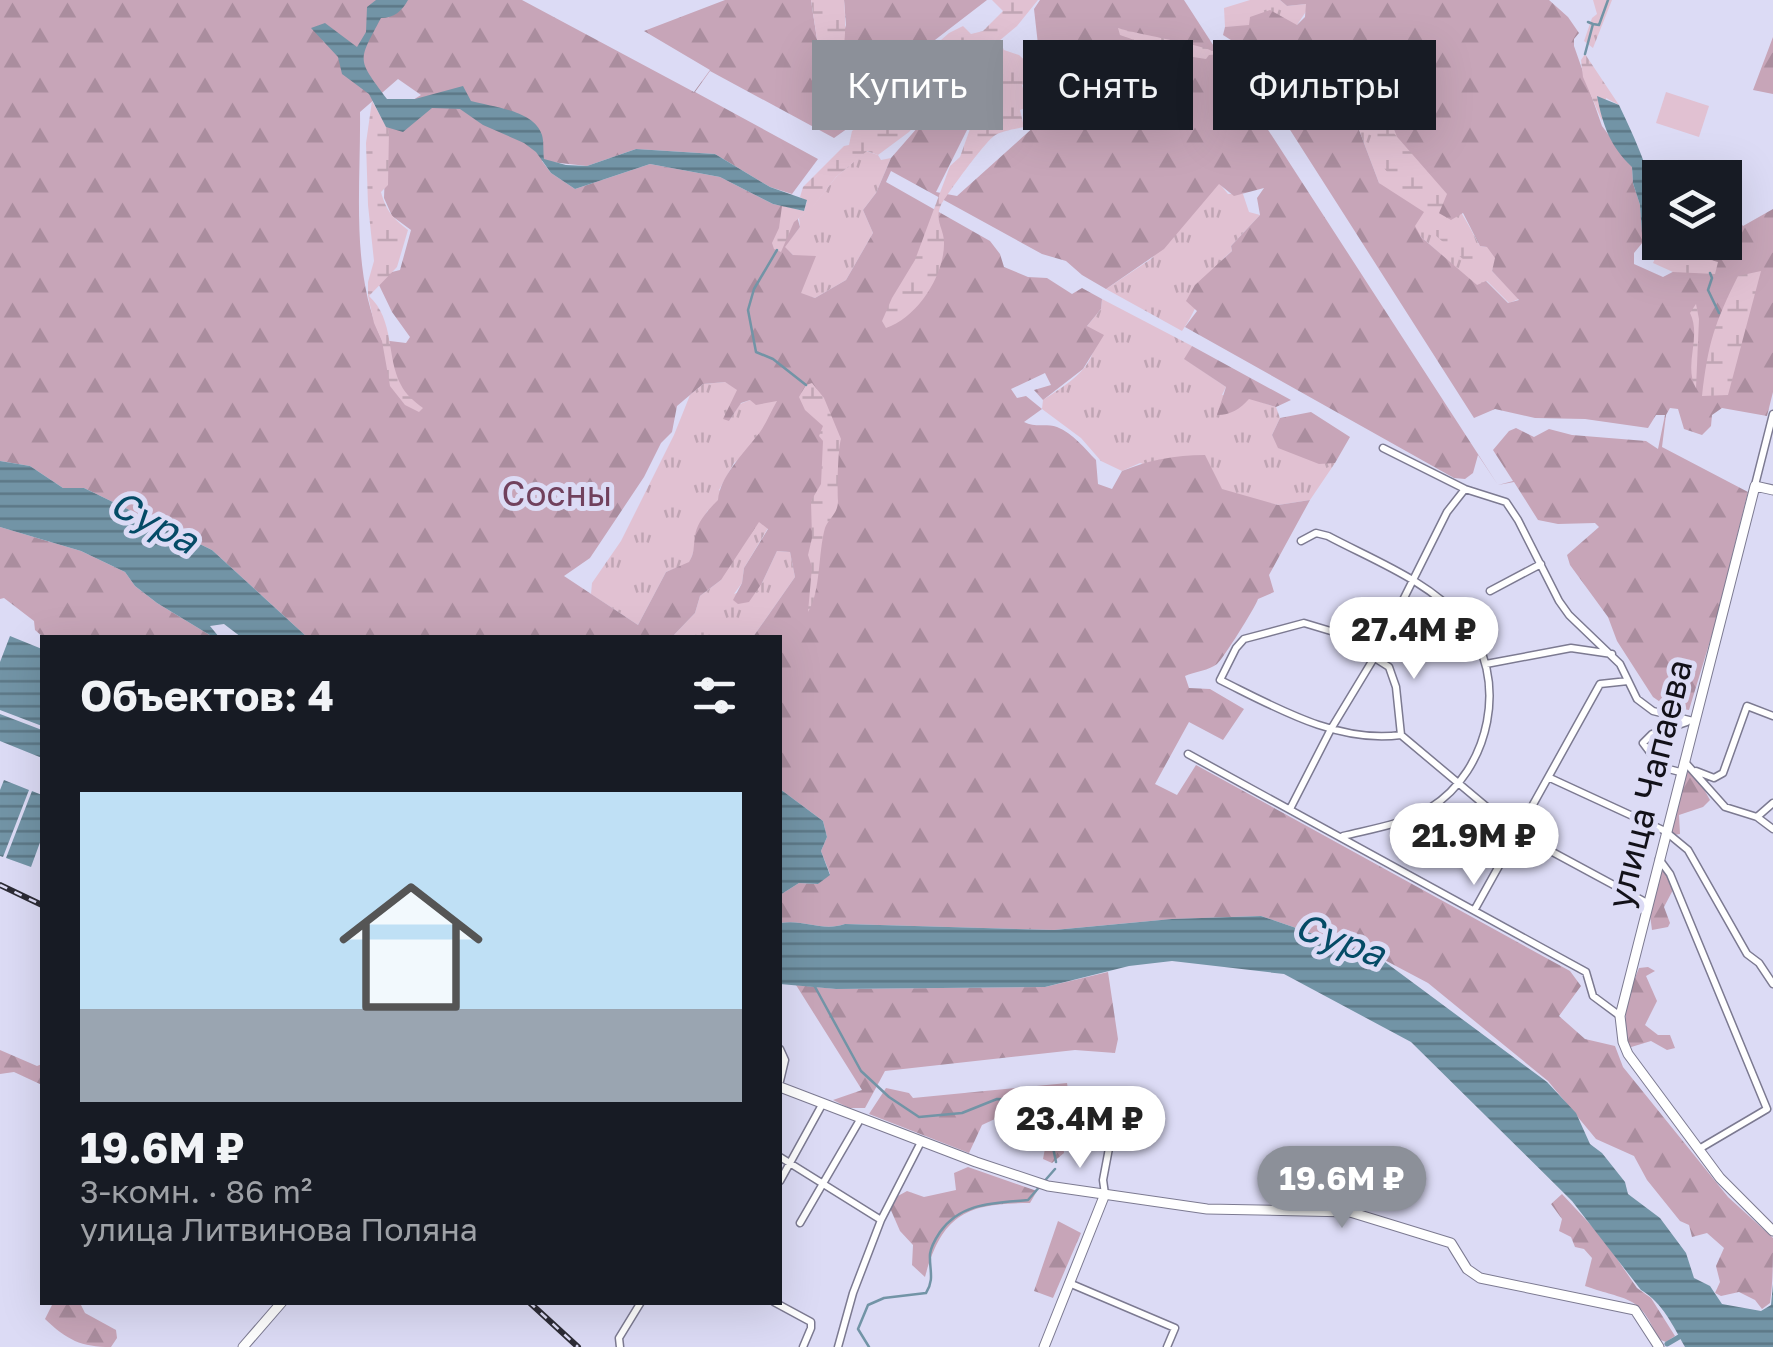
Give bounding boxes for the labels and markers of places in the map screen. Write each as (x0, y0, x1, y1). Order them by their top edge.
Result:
pin: 27.4M ₽ (1322, 597, 1506, 682)
pin: 21.9M ₽ (1382, 803, 1566, 888)
pin: 23.4M ₽ (988, 1086, 1172, 1171)
pin: 19.6M ₽ (1250, 1146, 1434, 1231)

